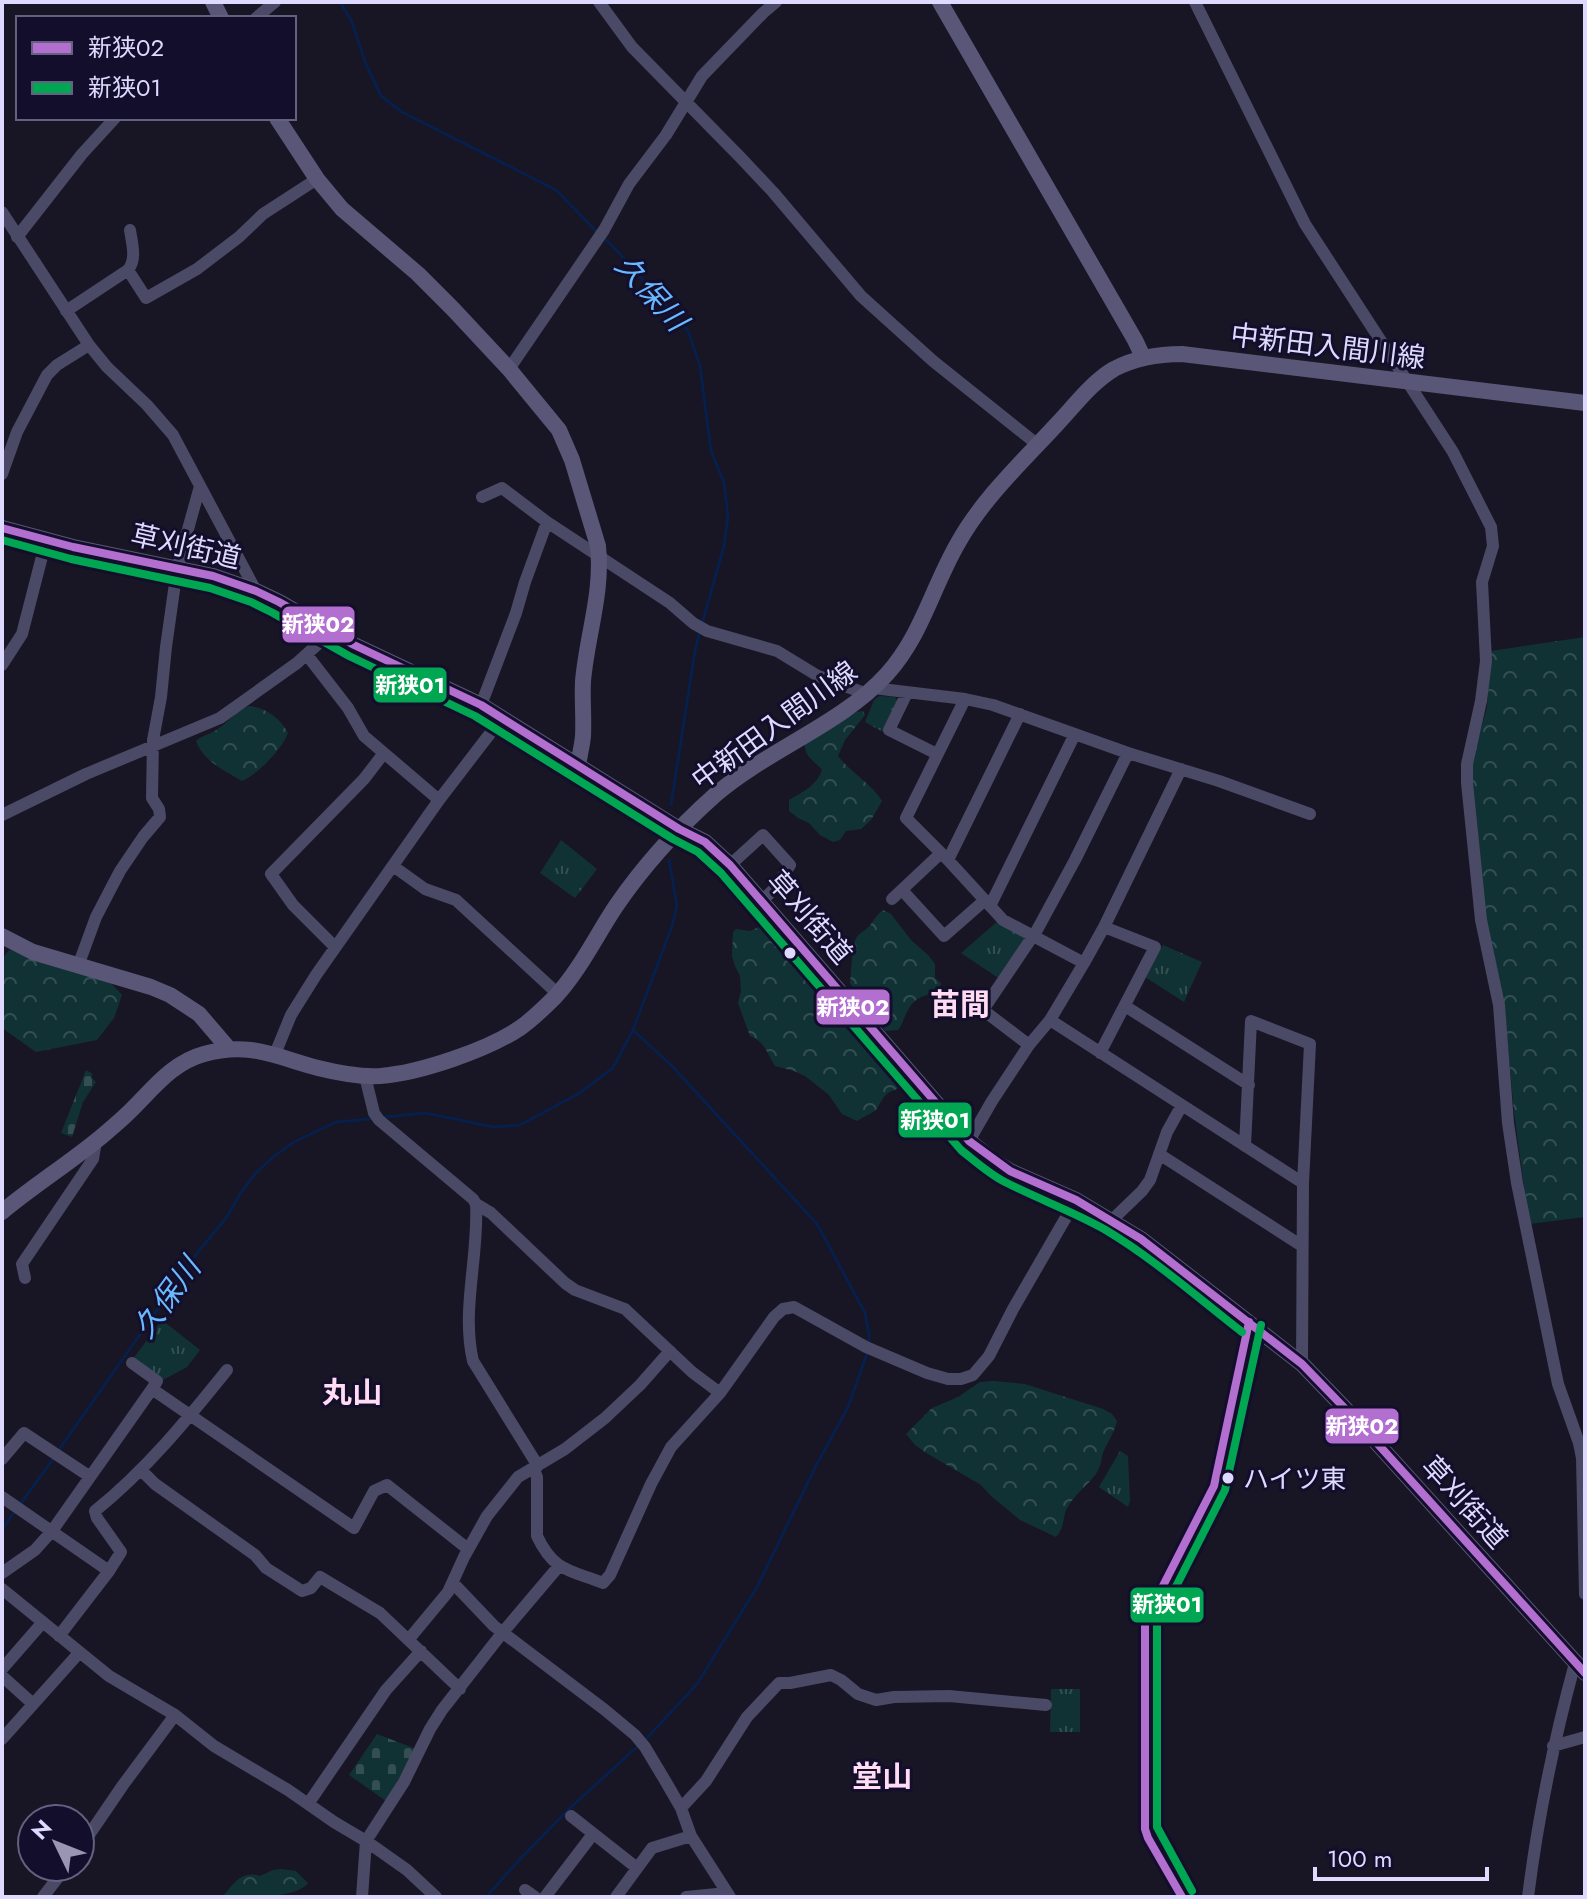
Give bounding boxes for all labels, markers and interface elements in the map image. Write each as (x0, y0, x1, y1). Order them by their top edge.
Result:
legend (16, 16, 296, 120)
text: 新狭02 (88, 30, 164, 65)
text: 新狭01 (88, 70, 161, 105)
water label: 久保川 (605, 245, 699, 343)
street label: 中新田入間川線 (1228, 314, 1428, 379)
street label: 草刈街道 (127, 514, 245, 579)
line badge: 新狭02 (281, 605, 356, 644)
text: 新狭02 (282, 608, 355, 640)
street label: 中新田入間川線 (683, 651, 866, 800)
line badge: 新狭01 (372, 666, 448, 704)
text: 新狭01 (375, 669, 445, 701)
street label: 草刈街道 (757, 862, 862, 973)
unlabelled marker (782, 945, 798, 961)
district label: 苗間 (930, 983, 990, 1026)
line badge: 新狭02 (815, 988, 891, 1026)
text: 新狭02 (817, 991, 890, 1023)
line badge: 新狭01 (897, 1101, 973, 1139)
text: 新狭01 (900, 1104, 970, 1136)
water label: 久保川 (123, 1246, 212, 1347)
district label: 丸山 (322, 1371, 382, 1414)
line badge: 新狭02 (1324, 1407, 1400, 1445)
text: 新狭02 (1326, 1410, 1399, 1442)
street label: 草刈街道 (1412, 1447, 1517, 1558)
place label: ハイツ東 (1243, 1460, 1346, 1498)
marker: ハイツ東 (1220, 1470, 1236, 1486)
line badge: 新狭01 (1129, 1586, 1205, 1624)
text: 新狭01 (1132, 1588, 1202, 1620)
district label: 堂山 (852, 1755, 912, 1798)
north arrow (16, 1803, 96, 1883)
text: N (24, 1812, 59, 1847)
scale bar (1315, 1831, 1487, 1881)
text: 100 m (1327, 1841, 1393, 1876)

